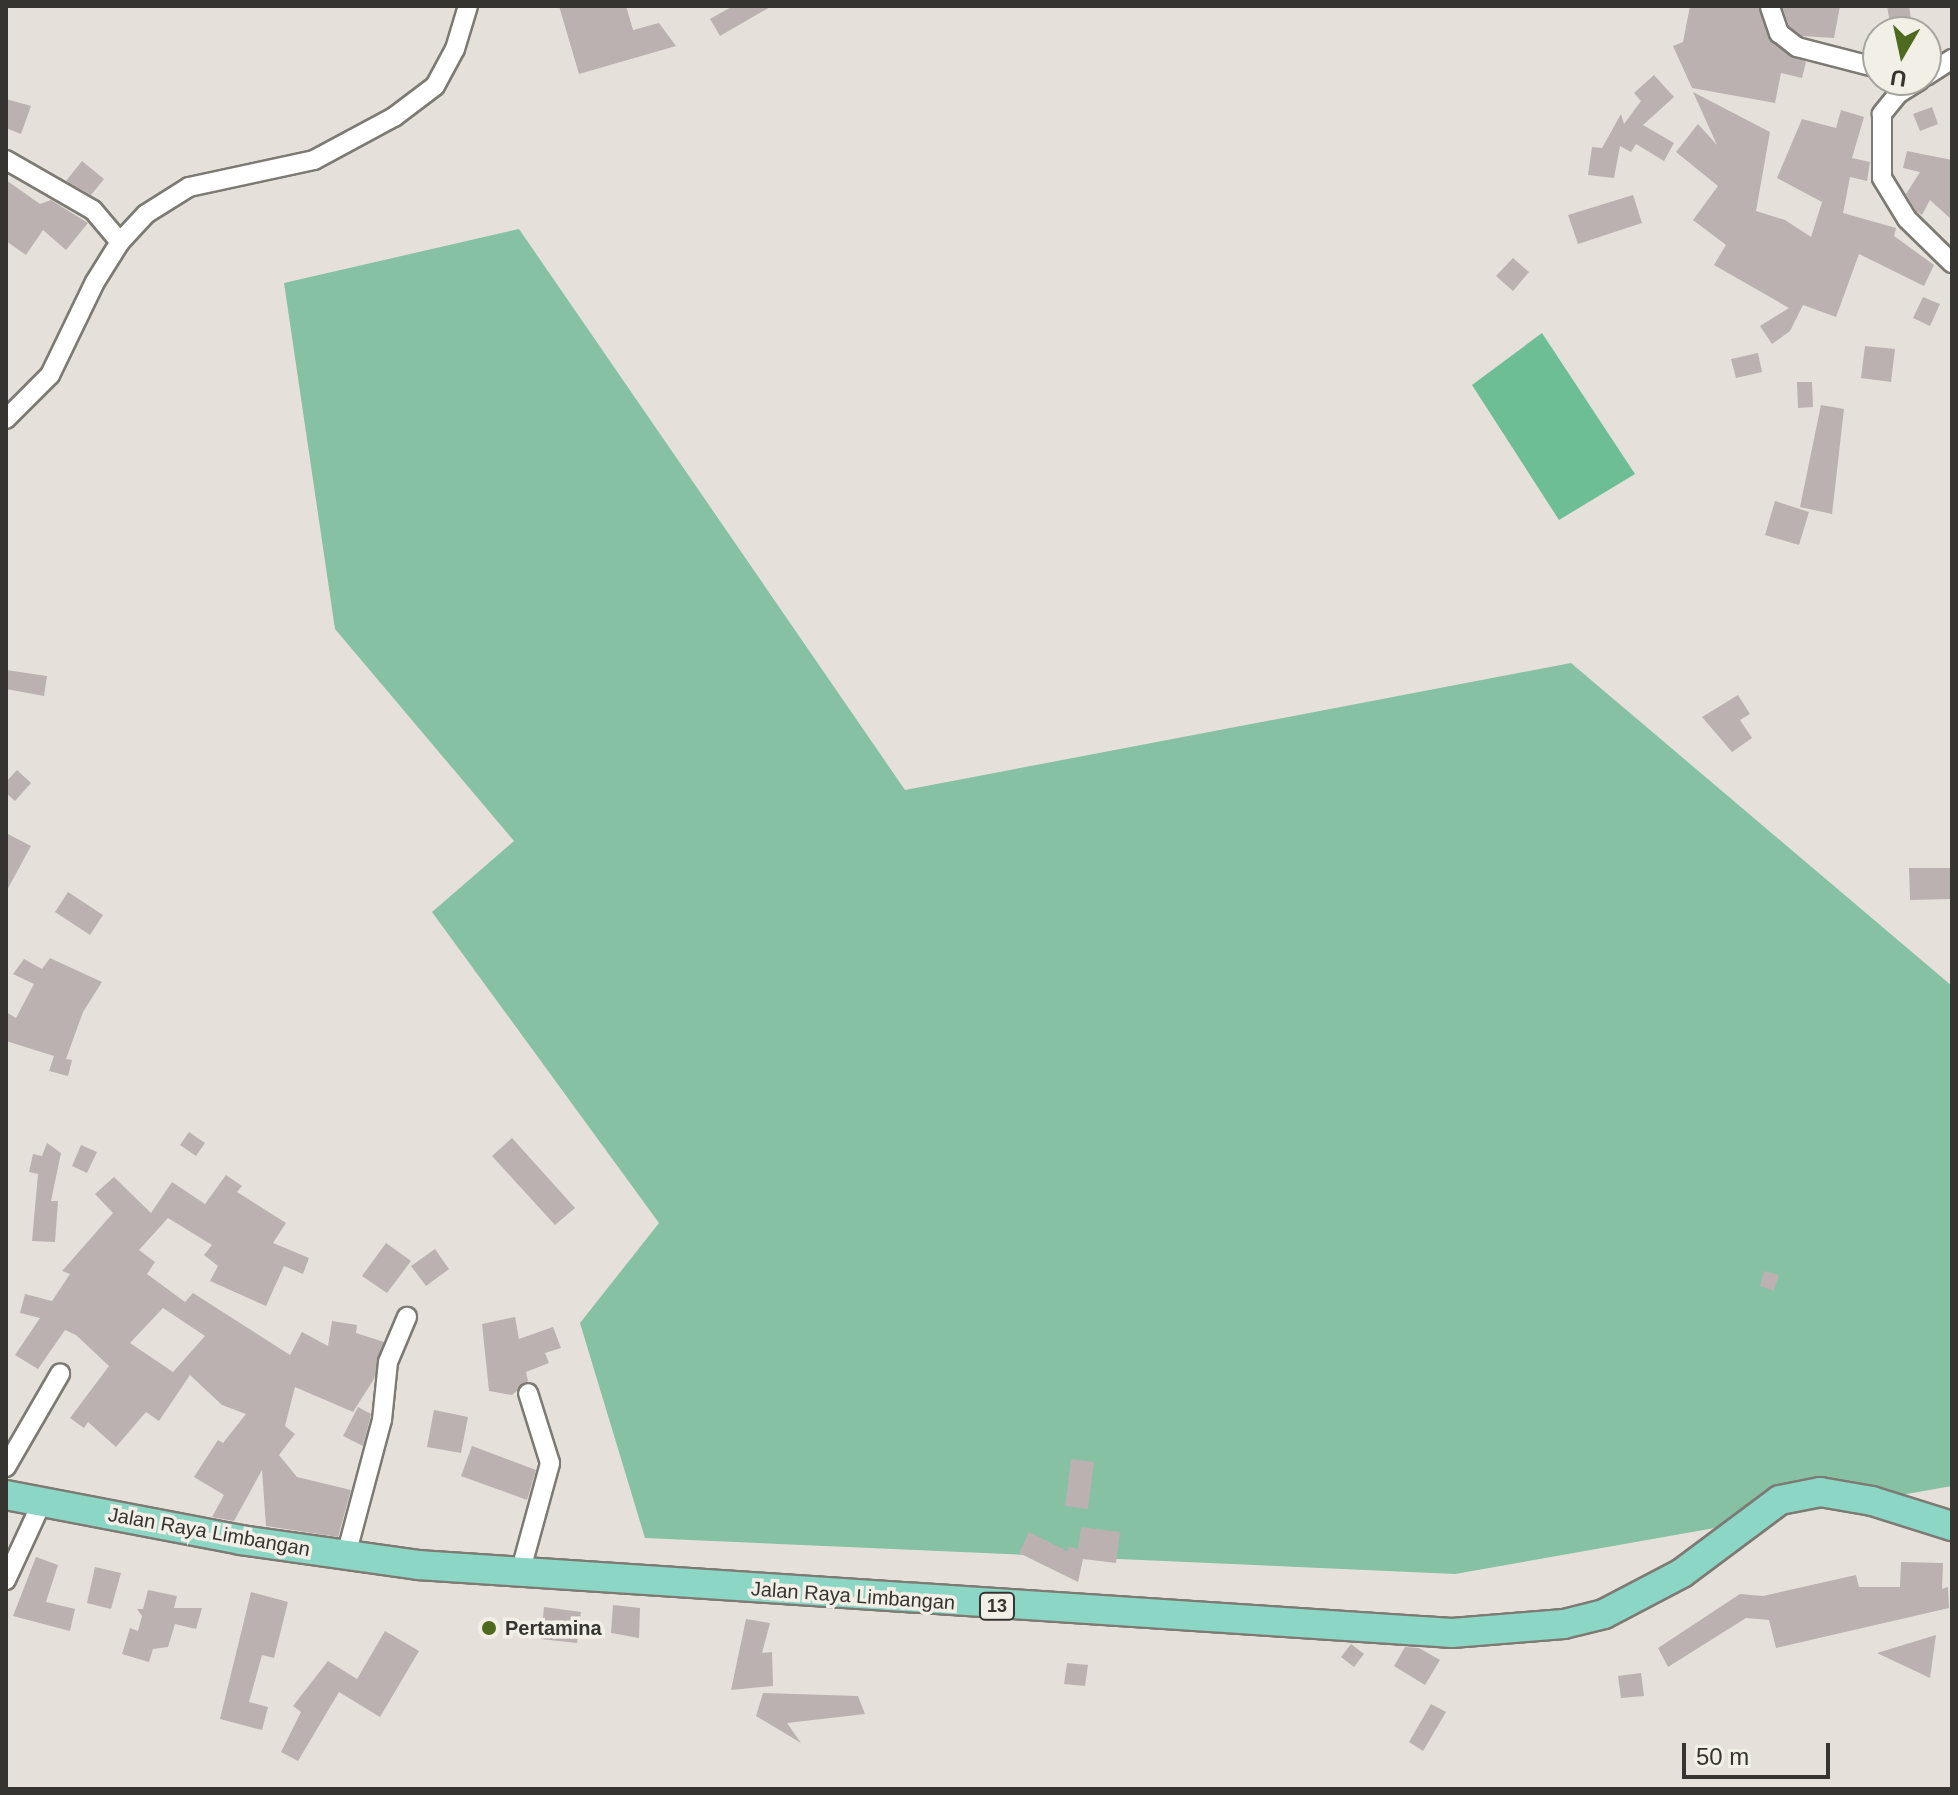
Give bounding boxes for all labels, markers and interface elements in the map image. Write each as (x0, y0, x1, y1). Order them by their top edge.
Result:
north arrow (1862, 16, 1942, 96)
text: U (1889, 65, 1908, 92)
street label: Jalan Raya Limbangan (106, 1502, 312, 1562)
street label: Jalan Raya Limbangan (750, 1577, 956, 1615)
road number: 13 (977, 1592, 1017, 1620)
place label: Pertamina (505, 1616, 602, 1640)
marker: Pertamina (480, 1619, 498, 1637)
scale bar (1686, 1727, 1834, 1777)
text: 50 m (1696, 1743, 1749, 1770)

